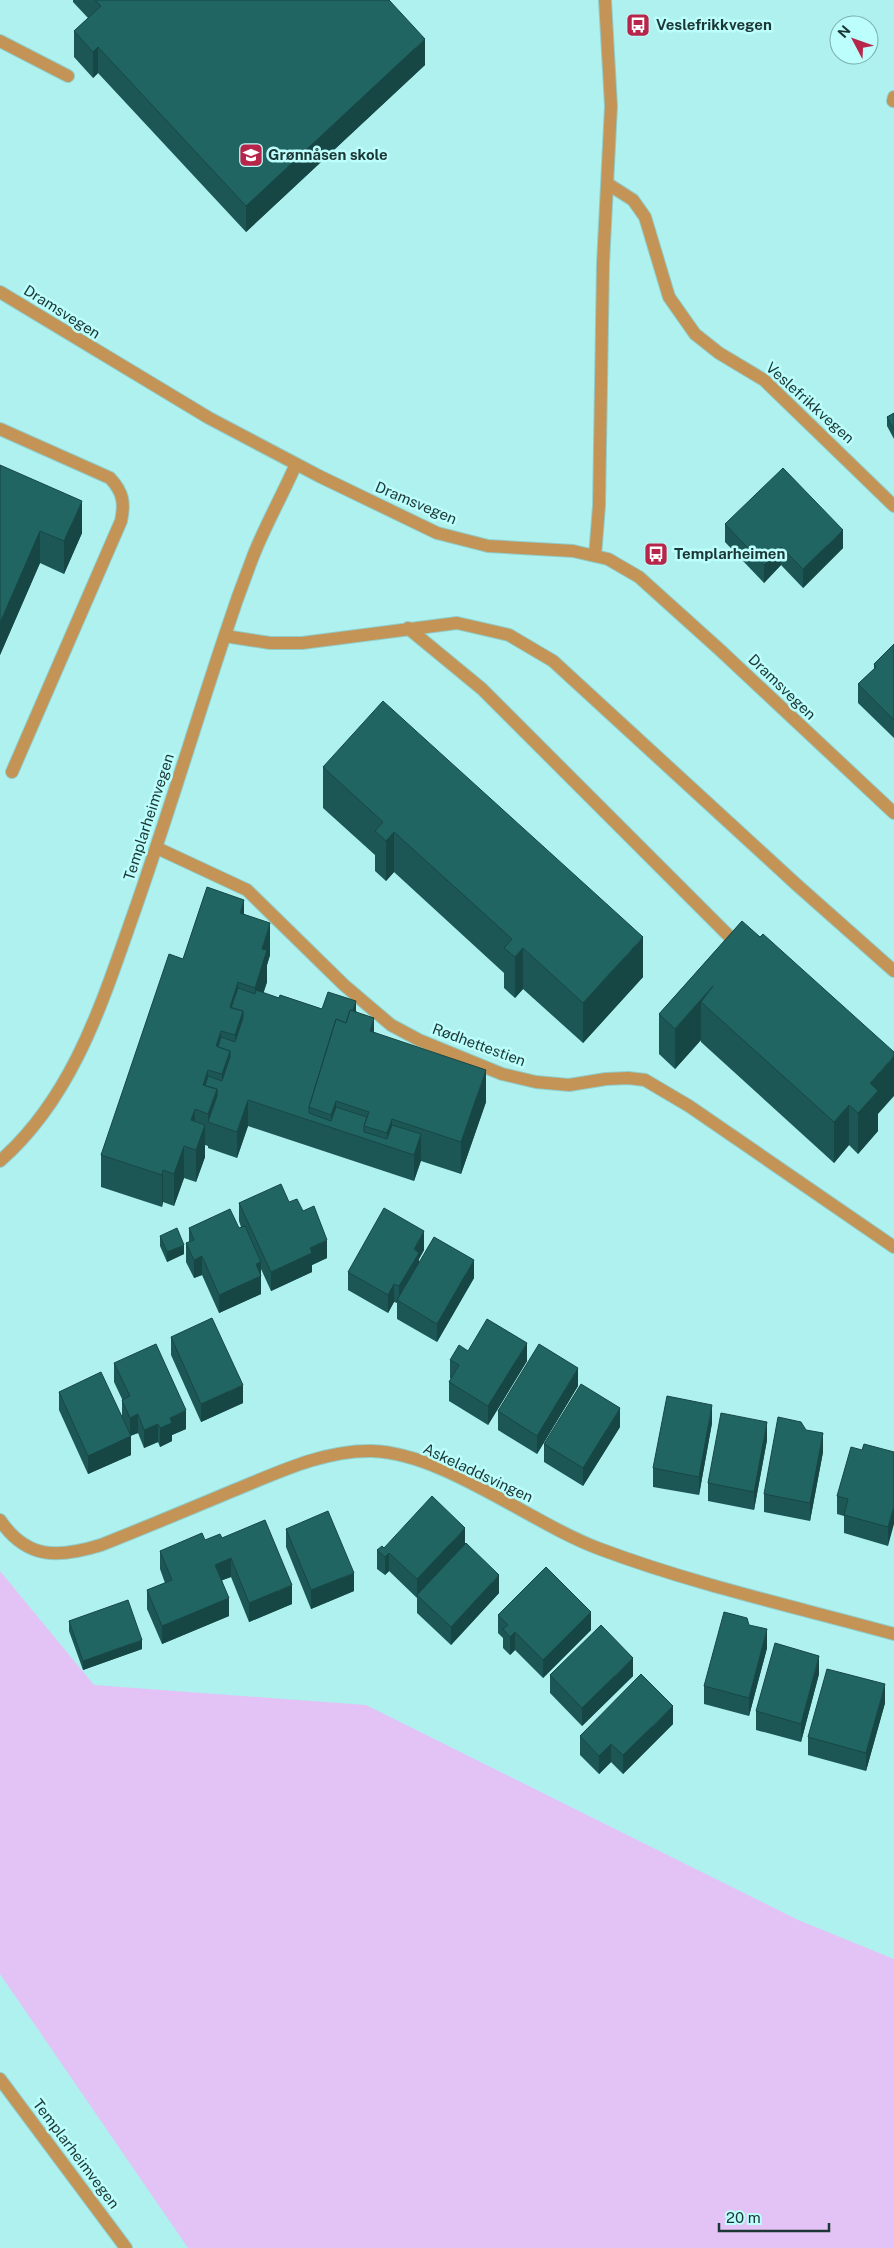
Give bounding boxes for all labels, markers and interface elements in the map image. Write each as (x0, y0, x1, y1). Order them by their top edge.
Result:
bus stop icon: Veslefrikkvegen (625, 12, 651, 38)
north arrow (829, 15, 879, 65)
place label: Veslefrikkvegen (656, 16, 772, 33)
text: N (835, 22, 854, 41)
school or university icon: Grønnåsen skole (238, 142, 264, 168)
place label: Grønnåsen skole (268, 146, 388, 163)
street label: Dramsvegen (21, 281, 104, 342)
street label: Veslefrikkvegen (763, 359, 858, 447)
street label: Dramsvegen (373, 478, 459, 527)
bus stop icon: Templarheimen (643, 541, 669, 567)
place label: Templarheimen (674, 545, 785, 562)
street label: Dramsvegen (745, 650, 819, 723)
street label: Templarheimvegen (120, 751, 177, 883)
street label: Rødhettestien (430, 1020, 528, 1069)
street label: Askeladdsvingen (421, 1440, 536, 1505)
street label: Templarheimvegen (30, 2096, 123, 2212)
scale bar (719, 2200, 829, 2232)
text: 20 m (726, 2209, 761, 2226)

